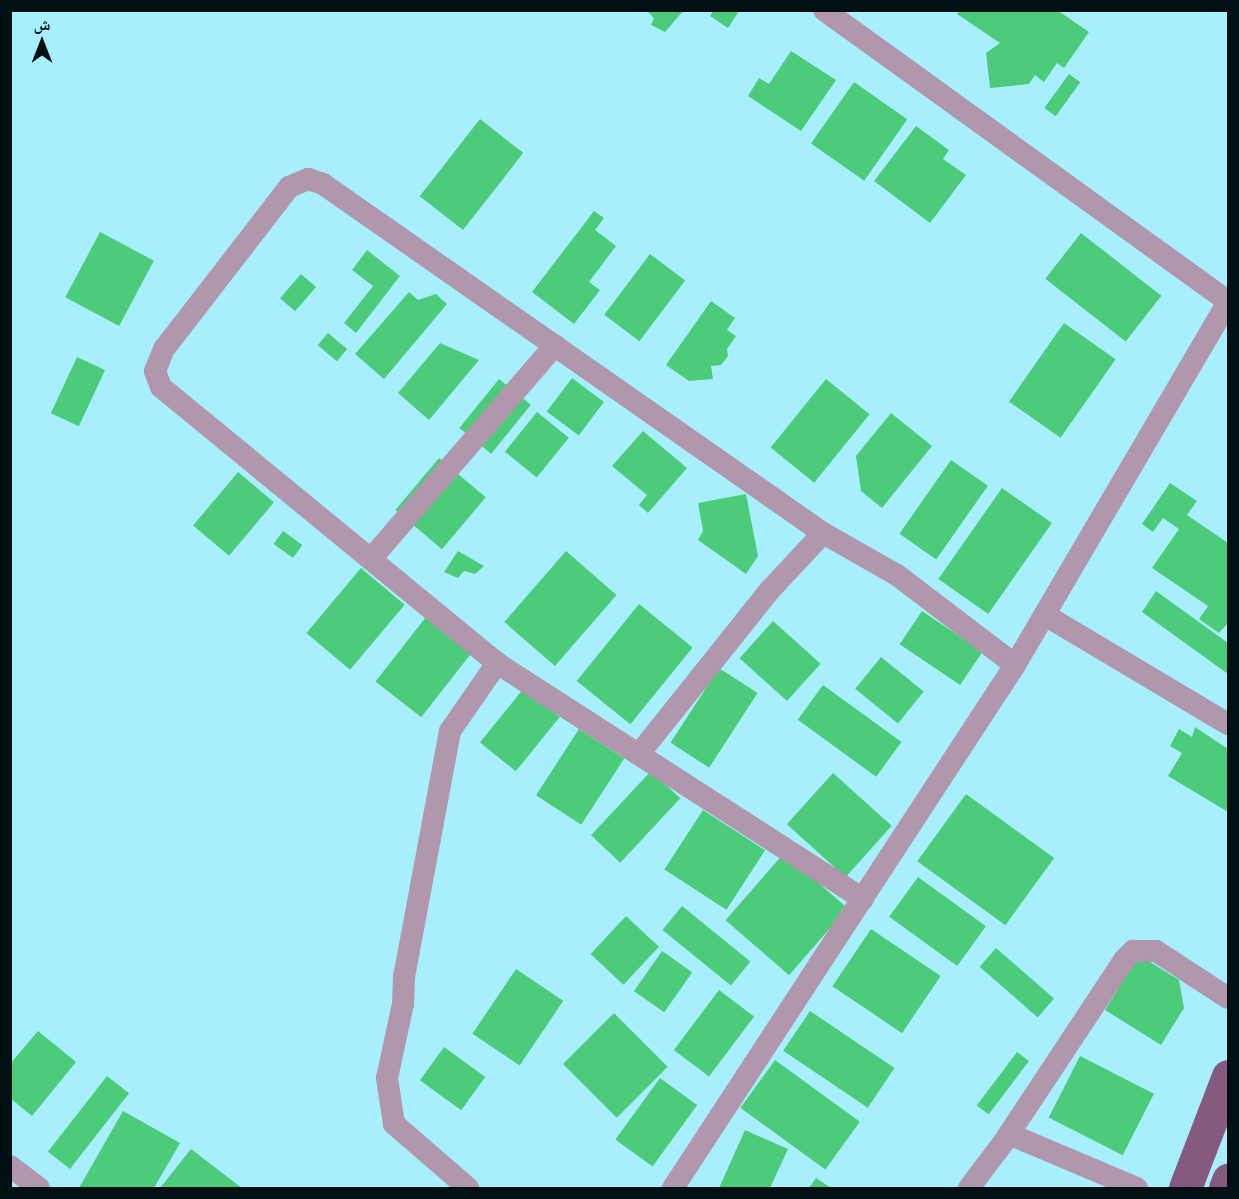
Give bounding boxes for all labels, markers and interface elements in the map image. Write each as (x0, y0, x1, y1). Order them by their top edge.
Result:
north arrow (12, 12, 72, 72)
text: ش (34, 13, 50, 35)

